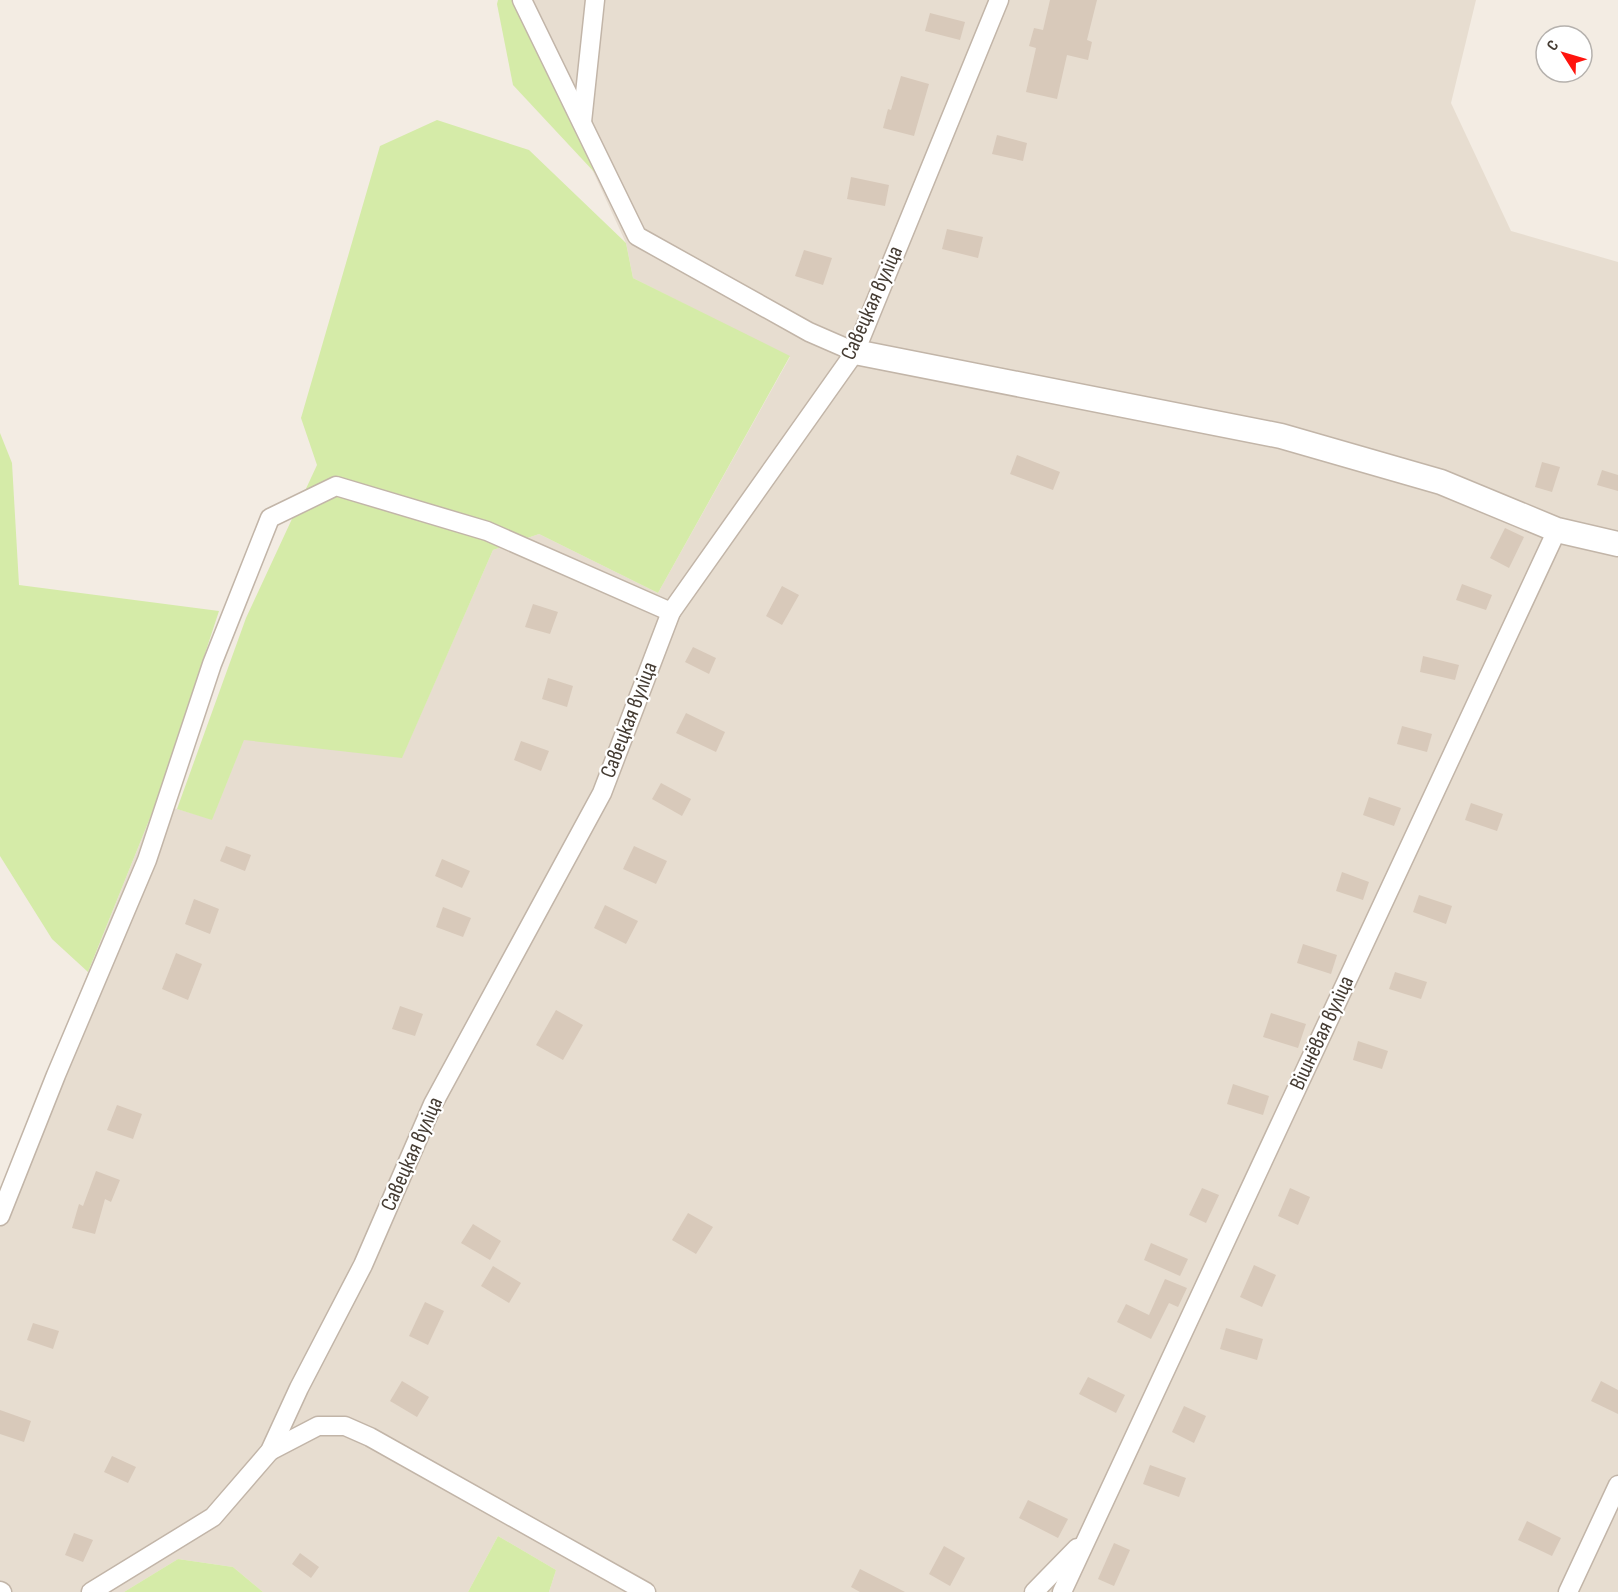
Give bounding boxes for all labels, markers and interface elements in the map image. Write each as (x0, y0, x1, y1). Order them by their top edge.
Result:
north arrow (1534, 24, 1594, 84)
text: С (1543, 37, 1563, 55)
street label: Савецкая вуліца (835, 242, 909, 364)
street label: Савецкая вуліца (595, 658, 663, 782)
street label: Вішнёвая вуліца (1284, 972, 1360, 1094)
street label: Савецкая вуліца (375, 1093, 449, 1215)

